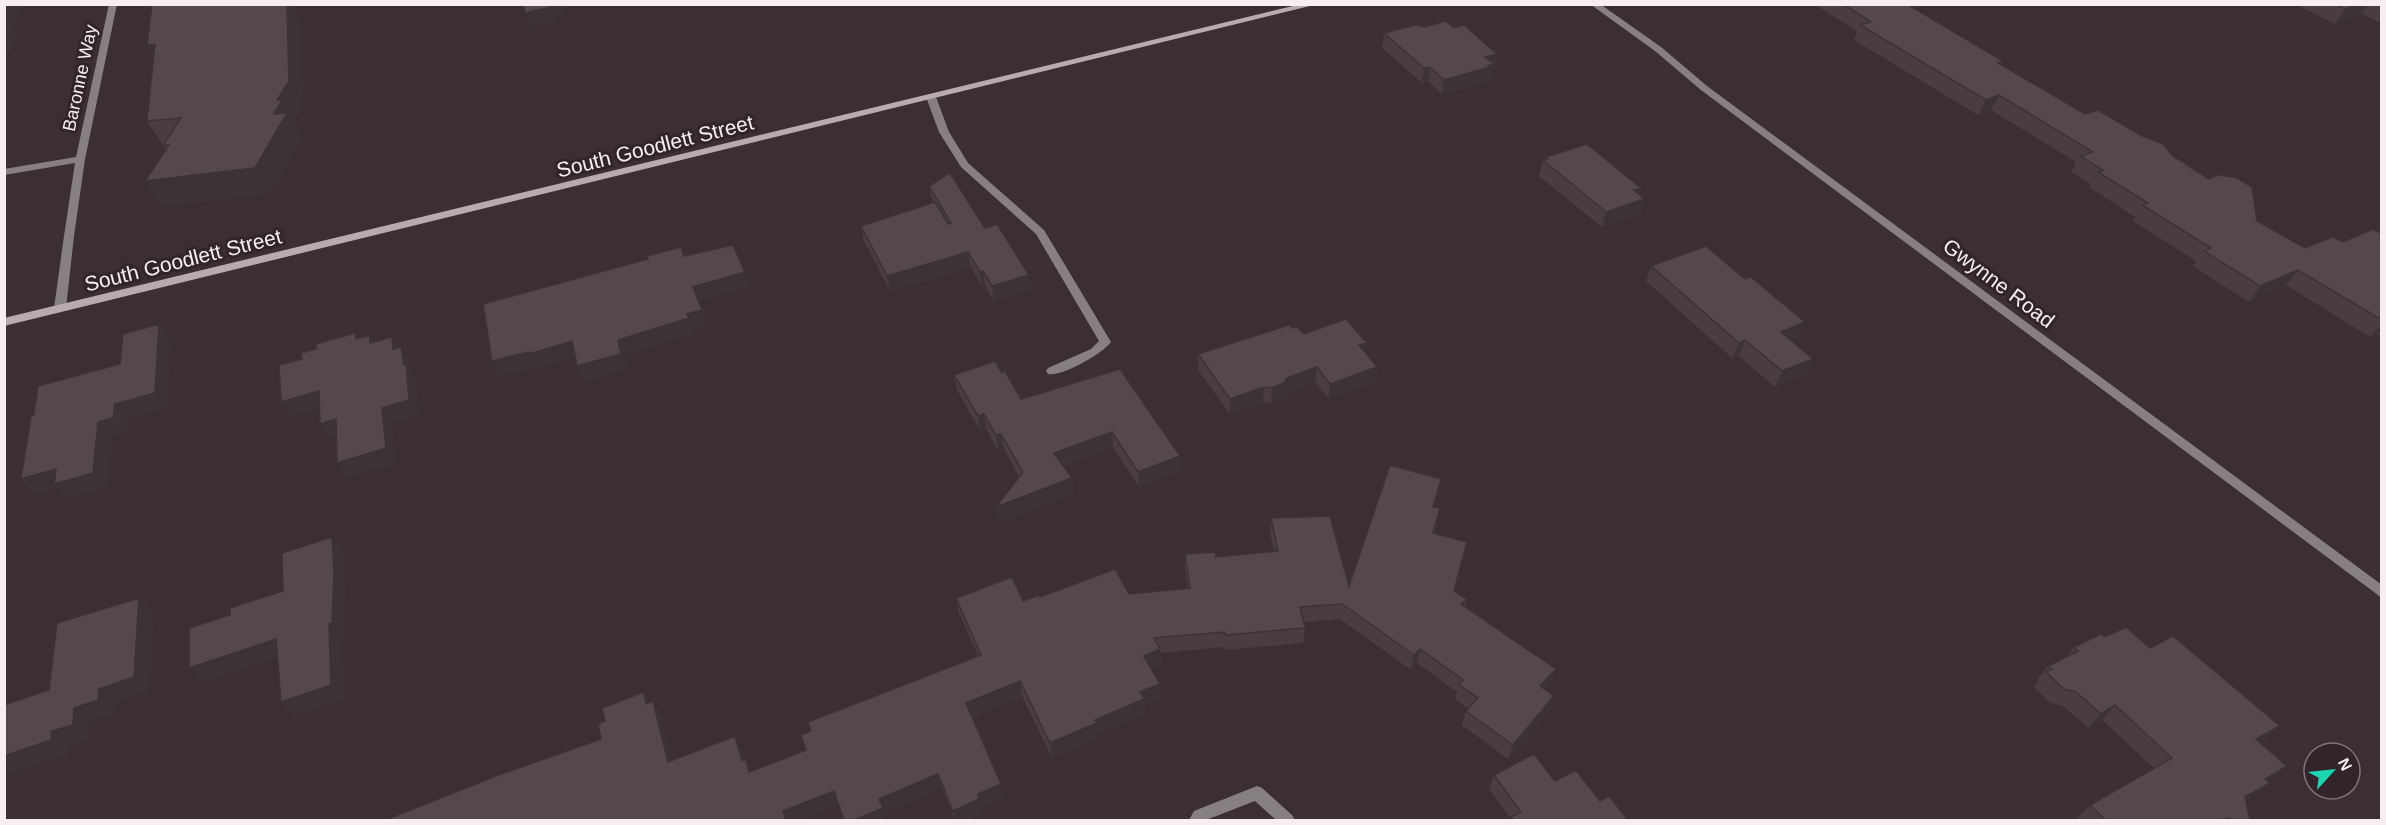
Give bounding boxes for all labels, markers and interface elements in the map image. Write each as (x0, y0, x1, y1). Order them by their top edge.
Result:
street label: Baronne Way (59, 23, 101, 133)
street label: South Goodlett Street (554, 110, 756, 182)
street label: South Goodlett Street (82, 224, 284, 296)
street label: Gwynne Road (1939, 234, 2059, 332)
north arrow (2302, 741, 2362, 801)
text: N (2335, 755, 2355, 773)

